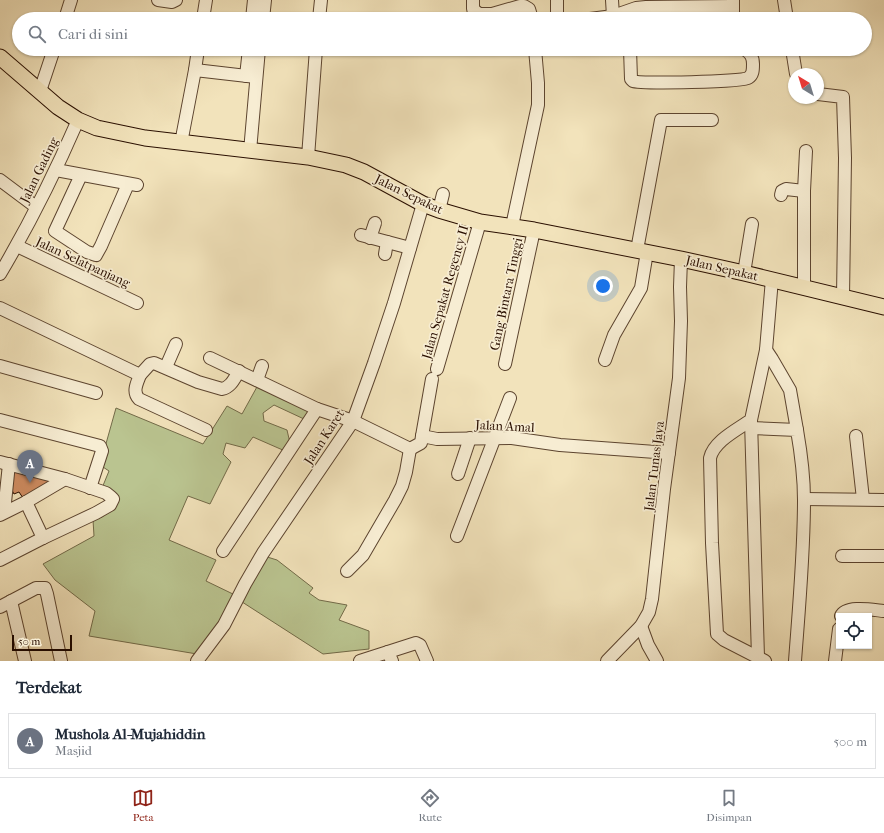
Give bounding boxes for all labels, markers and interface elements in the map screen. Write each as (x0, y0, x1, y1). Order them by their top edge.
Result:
search box (12, 12, 872, 56)
icon: search (26, 23, 48, 45)
text: Cari di sini (58, 25, 128, 43)
north arrow (788, 68, 824, 104)
street label: Jalan Gading (16, 134, 62, 206)
street label: Jalan Sepakat (372, 171, 446, 217)
street label: Jalan Sepakat Regency II (418, 223, 471, 362)
street label: Jalan Selatpanjang (33, 233, 133, 291)
street label: Gang Bintara Tinggi (487, 236, 525, 352)
street label: Jalan Sepakat (683, 252, 760, 284)
your location (593, 276, 613, 296)
street label: Jalan Karet (300, 406, 348, 468)
street label: Jalan Amal (474, 417, 535, 435)
street label: Jalan Tunas Jaya (641, 419, 667, 513)
pin: A (17, 450, 43, 483)
map controls (836, 613, 872, 649)
button: locate (836, 613, 872, 649)
scale bar (12, 633, 72, 652)
text: 50 m (18, 635, 40, 648)
text: Terdekat (16, 677, 82, 697)
text: Mushola Al-Mujahiddin (55, 725, 205, 743)
text: A (26, 734, 34, 749)
text: 500 m (833, 734, 867, 749)
text: Masjid (55, 743, 92, 758)
tab: Peta (132, 787, 154, 824)
tab: Rute (419, 787, 442, 824)
tab: Disimpan (706, 787, 752, 824)

